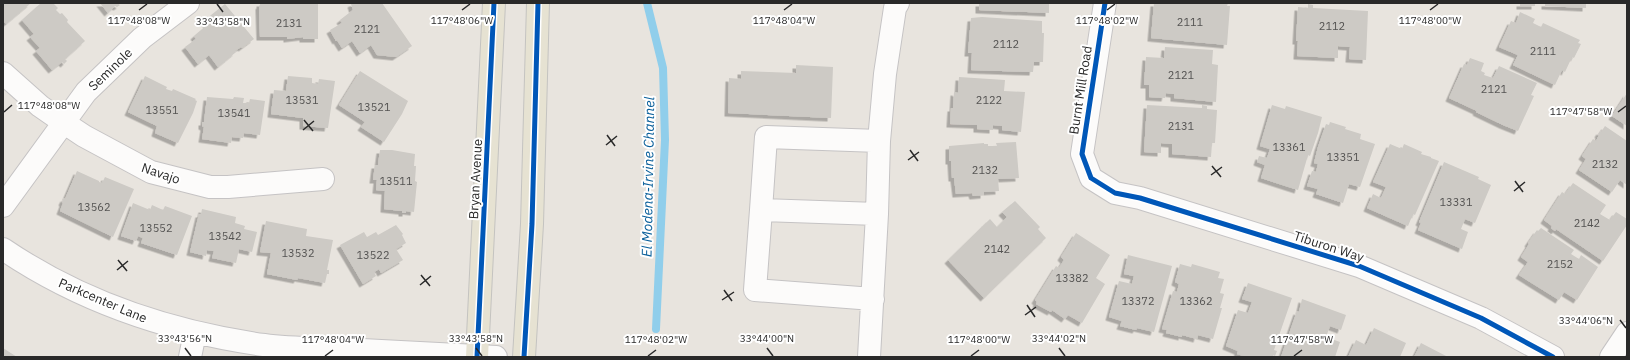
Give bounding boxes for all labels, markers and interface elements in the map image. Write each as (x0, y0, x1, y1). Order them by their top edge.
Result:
text: 117°48'08"W (108, 14, 170, 27)
text: 117°48'06"W (431, 14, 493, 27)
text: 117°48'04"W (753, 14, 815, 27)
text: 117°48'02"W (1076, 14, 1138, 27)
text: 117°48'00"W (1399, 14, 1461, 27)
text: 33°43'58"N (196, 15, 250, 28)
house number: 2111 (1177, 15, 1204, 29)
house number: 2131 (276, 16, 303, 30)
house number: 2112 (1319, 19, 1345, 33)
house number: 2121 (354, 22, 381, 36)
house number: 2112 (993, 37, 1019, 51)
street label: Seminole (85, 44, 136, 94)
house number: 2111 (1530, 44, 1557, 58)
street label: Burnt Mill Road (1065, 45, 1096, 136)
house number: 2121 (1168, 68, 1195, 82)
house number: 2121 (1481, 82, 1508, 96)
house number: 13531 (286, 93, 319, 107)
house number: 2122 (976, 93, 1002, 107)
water label: El Modena-Irvine Channel (638, 96, 658, 257)
text: 117°48'08"W (18, 99, 80, 112)
house number: 13521 (358, 100, 391, 114)
house number: 13551 (146, 103, 179, 117)
text: 117°47'58"W (1550, 105, 1612, 118)
house number: 13541 (218, 106, 251, 120)
house number: 2131 (1168, 119, 1195, 133)
street label: Bryan Avenue (465, 138, 486, 220)
house number: 13361 (1273, 140, 1306, 154)
house number: 13351 (1327, 150, 1360, 164)
house number: 2132 (1592, 157, 1618, 171)
street label: Navajo (139, 159, 182, 188)
house number: 2132 (972, 163, 998, 177)
house number: 13511 (380, 174, 413, 188)
house number: 13331 (1440, 195, 1473, 209)
house number: 13562 (78, 200, 111, 214)
house number: 2142 (1574, 216, 1600, 230)
house number: 13552 (140, 221, 173, 235)
street label: Tiburon Way (1292, 227, 1367, 266)
house number: 13542 (209, 229, 242, 243)
house number: 2142 (984, 242, 1010, 256)
house number: 13532 (282, 246, 315, 260)
house number: 13522 (357, 248, 390, 262)
house number: 2152 (1547, 257, 1573, 271)
house number: 13382 (1056, 271, 1089, 285)
street label: Parkcenter Lane (56, 274, 150, 327)
house number: 13372 (1122, 294, 1155, 308)
house number: 13362 (1180, 294, 1213, 308)
text: 33°44'06"N (1559, 314, 1613, 327)
text: 33°43'56"N (158, 332, 212, 345)
text: 33°43'58"N (449, 332, 503, 345)
text: 33°44'00"N (740, 332, 794, 345)
text: 33°44'02"N (1032, 332, 1086, 345)
text: 117°48'04"W (302, 333, 364, 346)
text: 117°48'02"W (625, 333, 687, 346)
text: 117°48'00"W (948, 333, 1010, 346)
text: 117°47'58"W (1271, 333, 1333, 346)

